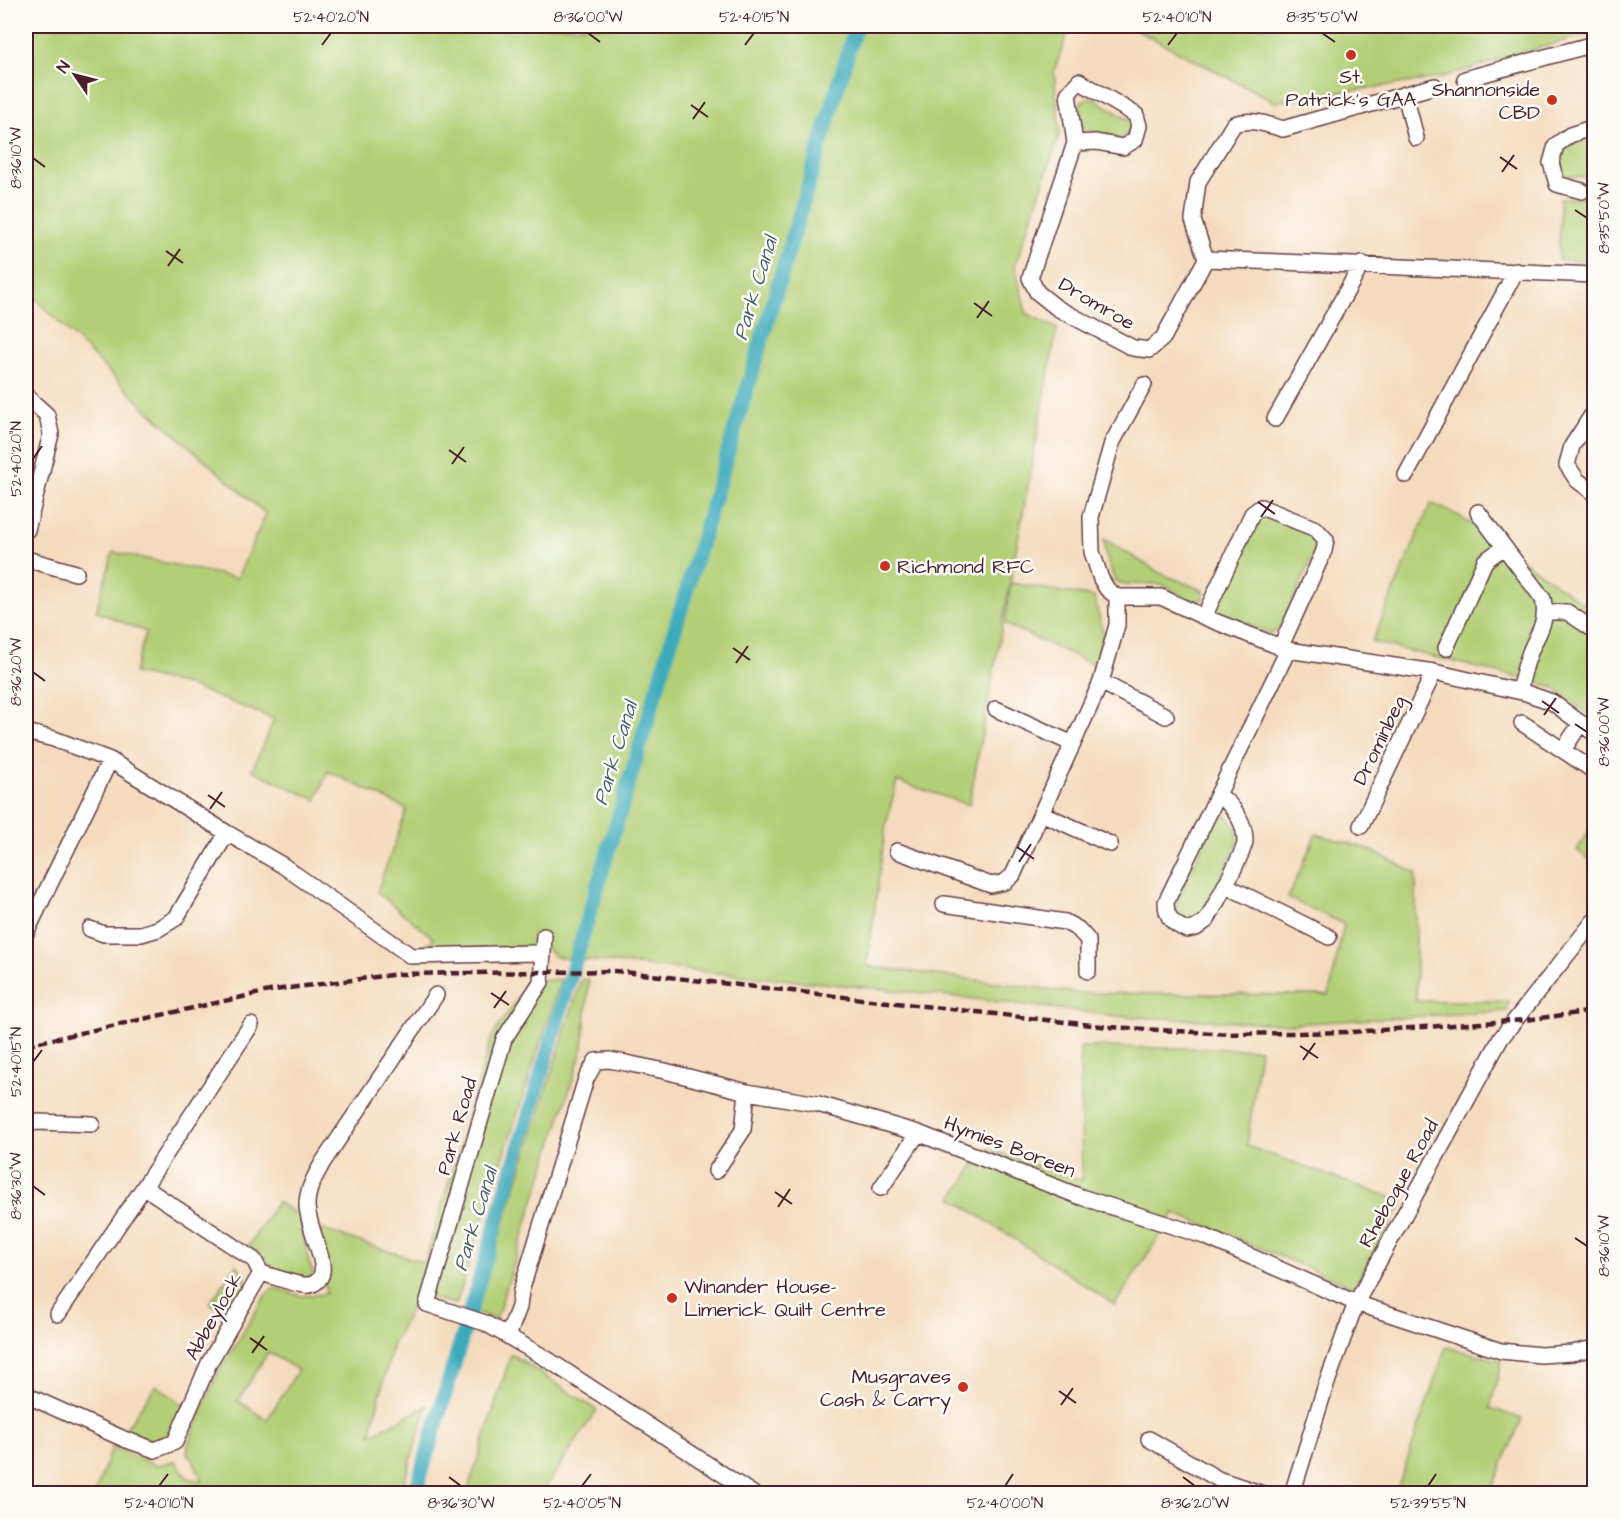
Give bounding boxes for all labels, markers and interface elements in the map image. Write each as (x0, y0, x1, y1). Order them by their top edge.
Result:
text: 52°40'20"N (293, 7, 369, 28)
text: 8°36'00"W (553, 7, 623, 28)
text: 52°40'15"N (719, 7, 789, 28)
text: 52°40'10"N (1143, 7, 1211, 28)
text: 8°35'50"W (1286, 7, 1358, 28)
north arrow (45, 45, 105, 105)
marker: St. Patrick's GAA (1344, 48, 1358, 62)
text: N (52, 57, 75, 77)
place label: St. Patrick's GAA (1286, 63, 1417, 114)
place label: Shannonside CBD (1432, 76, 1540, 127)
marker: Shannonside CBD (1545, 93, 1559, 107)
text: 8°36'10"W (6, 127, 27, 189)
text: 8°35'50"W (1594, 182, 1615, 254)
water label: Park Canal (726, 230, 786, 344)
street label: Dromroe (1053, 271, 1140, 337)
text: 52°40'20"N (6, 421, 27, 497)
place label: Richmond RFC (897, 553, 1034, 581)
marker: Richmond RFC (878, 559, 892, 573)
text: 8°36'20"W (6, 638, 27, 706)
street label: Drominbeg (1346, 691, 1414, 790)
water label: Park Canal (586, 695, 646, 809)
text: 8°36'00"W (1594, 697, 1615, 767)
text: 52°40'15"N (6, 1027, 27, 1097)
street label: Park Road (430, 1074, 484, 1178)
street label: Hymies Boreen (940, 1109, 1079, 1186)
street label: Rhebogue Road (1352, 1114, 1447, 1253)
text: 8°36'30"W (6, 1152, 27, 1220)
water label: Park Canal (446, 1161, 506, 1275)
text: 8°36'10"W (1594, 1215, 1615, 1277)
street label: Abbeylock (178, 1268, 250, 1366)
place label: Winander House- Limerick Quilt Centre (684, 1273, 886, 1324)
marker: Winander House- Limerick Quilt Centre (665, 1291, 679, 1305)
place label: Musgraves Cash & Carry (820, 1363, 951, 1415)
marker: Musgraves Cash & Carry (956, 1380, 970, 1394)
text: 52°40'10"N (125, 1493, 193, 1514)
text: 8°36'30"W (427, 1493, 495, 1514)
text: 52°40'05"N (543, 1493, 621, 1514)
text: 52°40'00"N (967, 1493, 1043, 1514)
text: 8°36'20"W (1161, 1493, 1229, 1514)
text: 52°39'55"N (1390, 1493, 1466, 1514)

